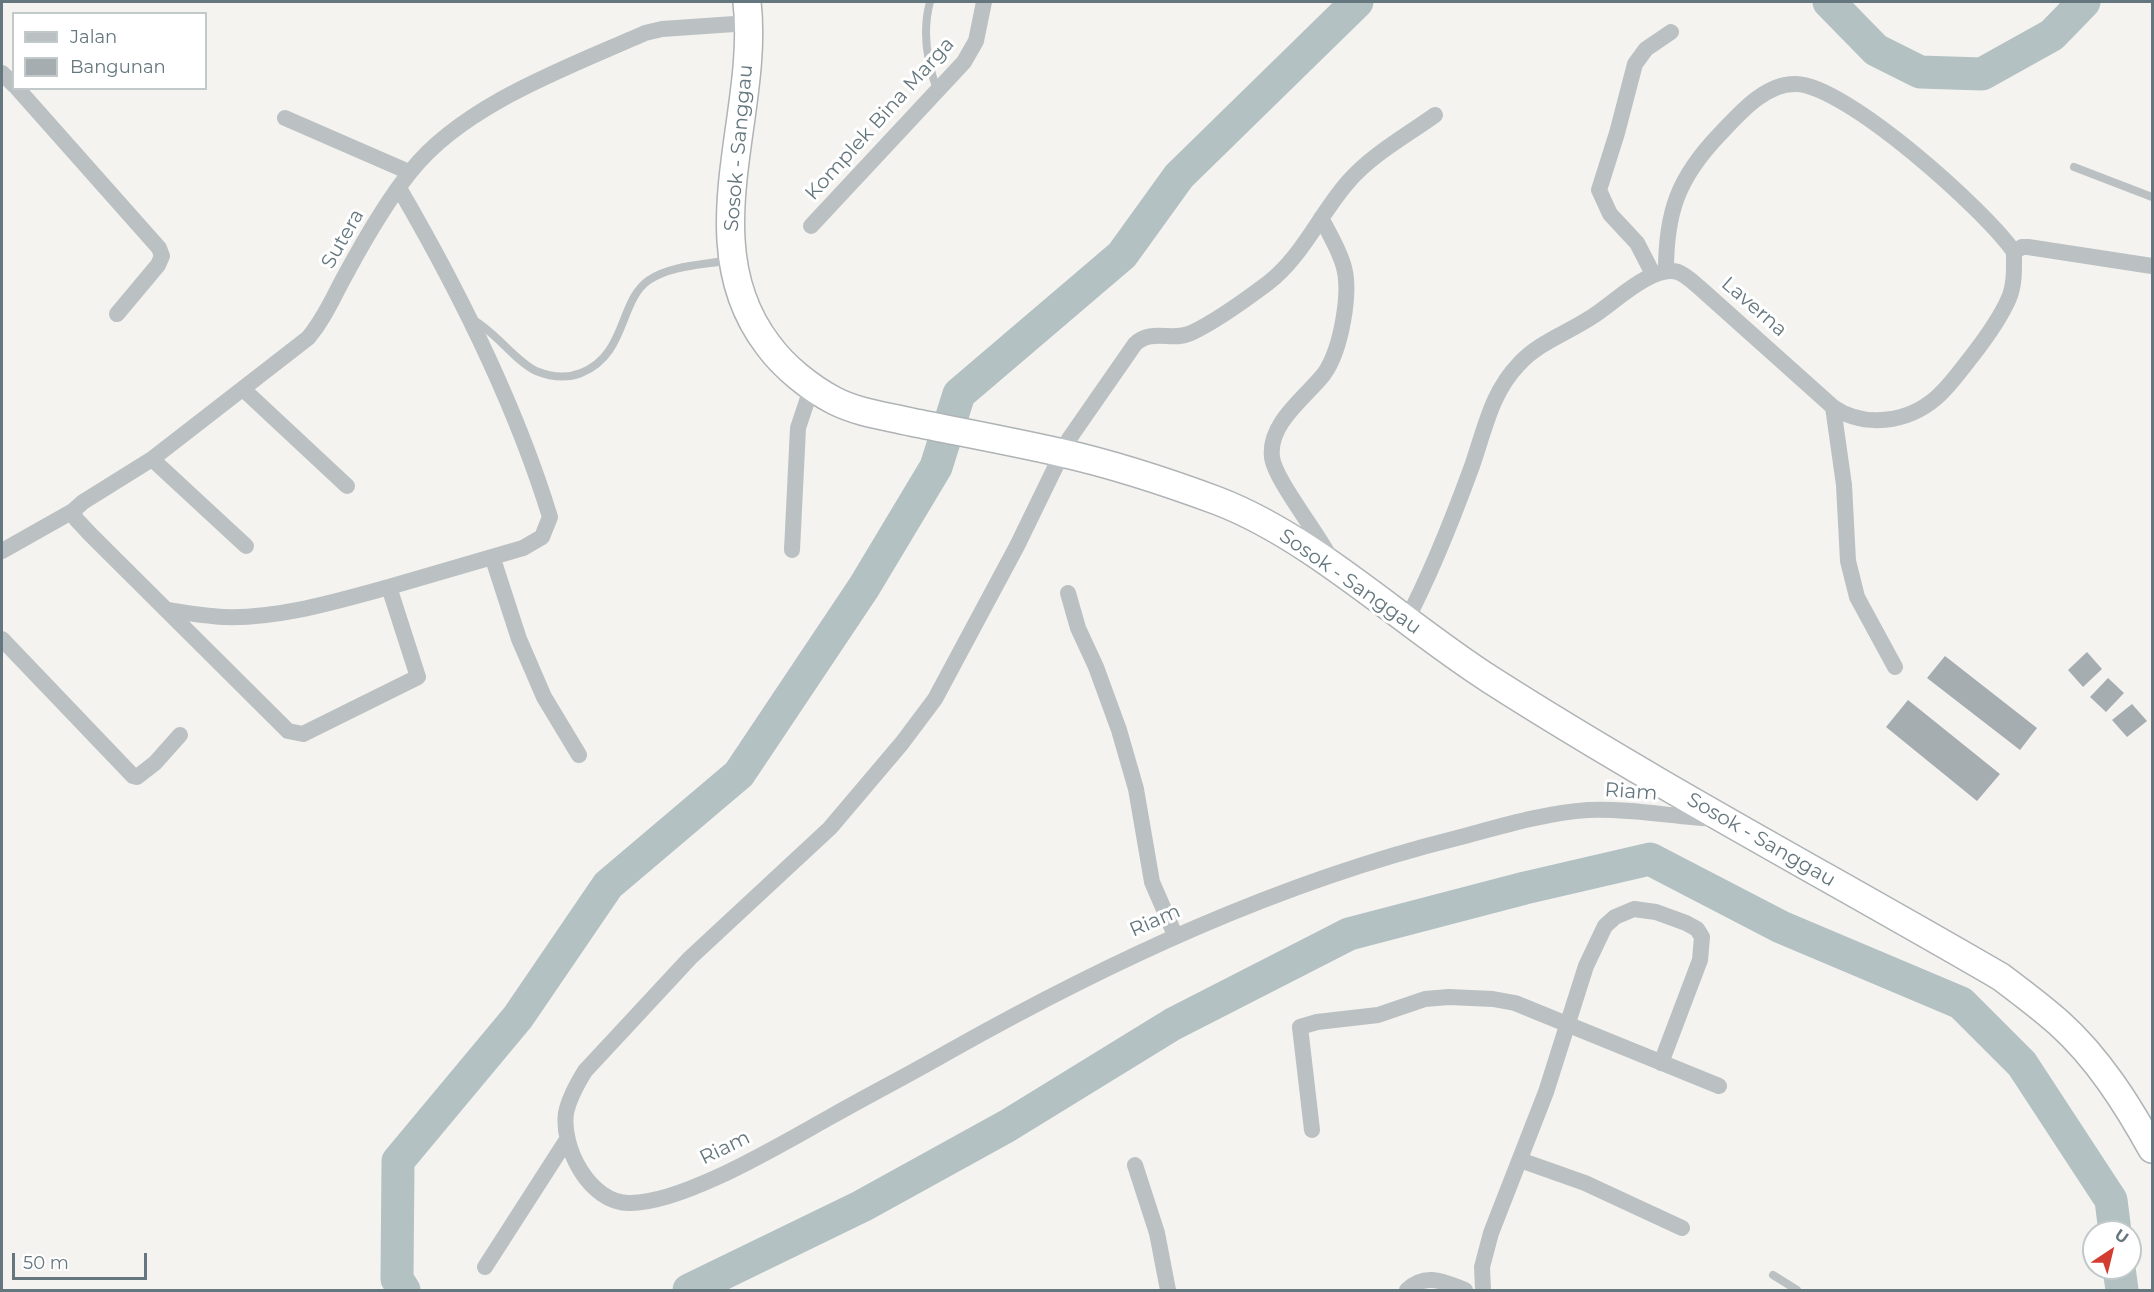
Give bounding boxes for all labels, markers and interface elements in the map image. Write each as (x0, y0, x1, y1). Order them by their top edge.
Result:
legend (12, 12, 207, 90)
text: Jalan (70, 26, 117, 48)
street label: Komplek Bina Marga (801, 33, 959, 205)
text: Bangunan (70, 56, 166, 78)
street label: Sosok - Sanggau (720, 64, 758, 232)
street label: Sutera (316, 205, 370, 273)
street label: Laverna (1716, 272, 1792, 342)
street label: Sosok - Sanggau (1275, 524, 1425, 640)
street label: Riam (1604, 778, 1658, 806)
street label: Sosok - Sanggau (1682, 788, 1840, 892)
street label: Riam (1126, 899, 1184, 943)
street label: Riam (696, 1126, 754, 1170)
north arrow (2082, 1220, 2142, 1280)
text: U (2111, 1225, 2132, 1248)
scale bar (15, 1241, 150, 1279)
text: 50 m (23, 1252, 69, 1274)

